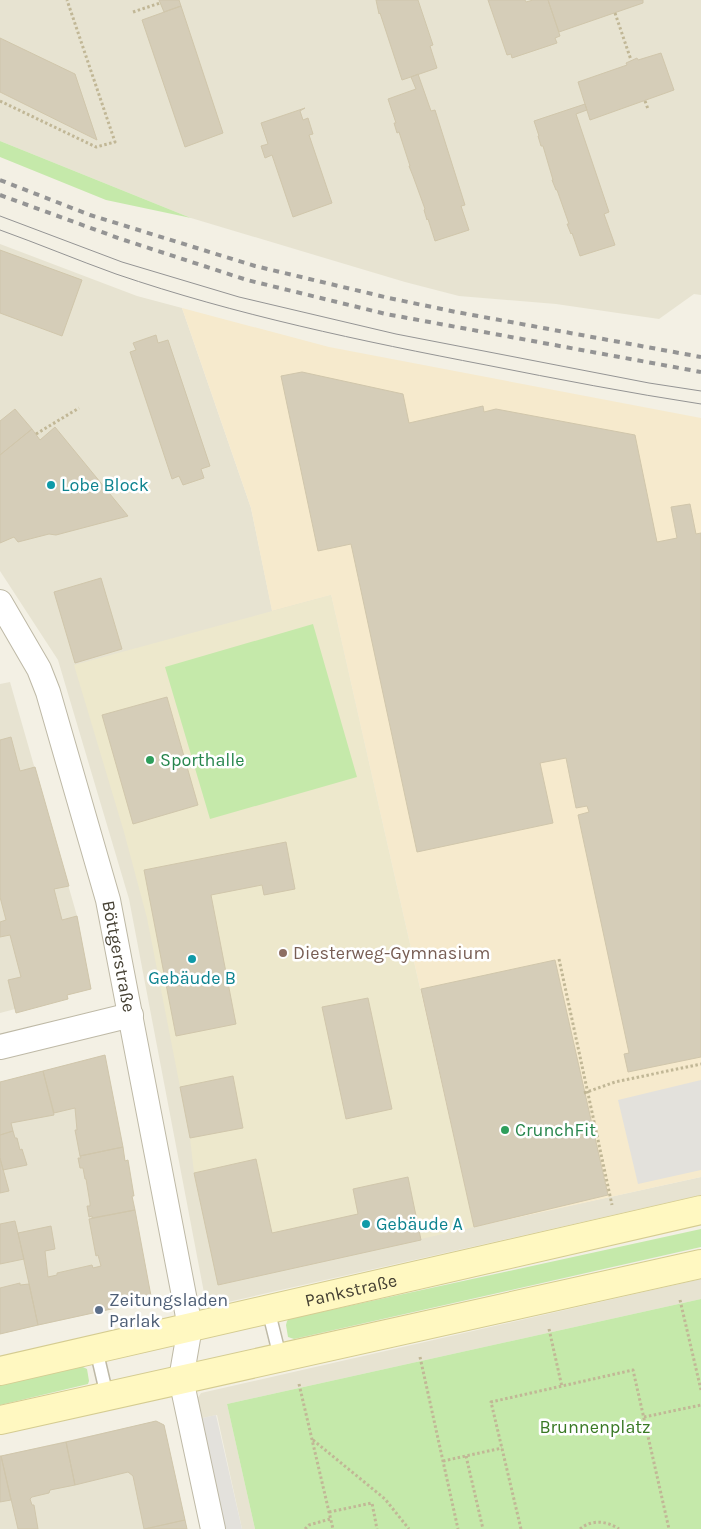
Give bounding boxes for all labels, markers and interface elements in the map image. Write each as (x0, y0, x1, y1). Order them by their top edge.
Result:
place label: Lobe Block (61, 474, 149, 496)
marker: Lobe Block (45, 479, 57, 491)
place label: Sporthalle (160, 749, 245, 771)
marker: Sporthalle (144, 754, 156, 766)
street label: Böttgerstraße (97, 898, 140, 1014)
place label: Diesterweg-Gymnasium (293, 942, 490, 964)
marker: Diesterweg-Gymnasium (277, 947, 289, 959)
marker: Gebäude B (186, 953, 198, 965)
place label: Gebäude B (148, 967, 236, 989)
place label: CrunchFit (515, 1119, 596, 1141)
marker: CrunchFit (499, 1124, 511, 1136)
place label: Gebäude A (376, 1213, 463, 1235)
marker: Gebäude A (360, 1218, 372, 1230)
street label: Pankstraße (303, 1269, 399, 1312)
place label: Zeitungsladen Parlak (109, 1289, 228, 1332)
marker: Zeitungsladen Parlak (93, 1304, 105, 1316)
park label: Brunnenplatz (539, 1416, 651, 1438)

